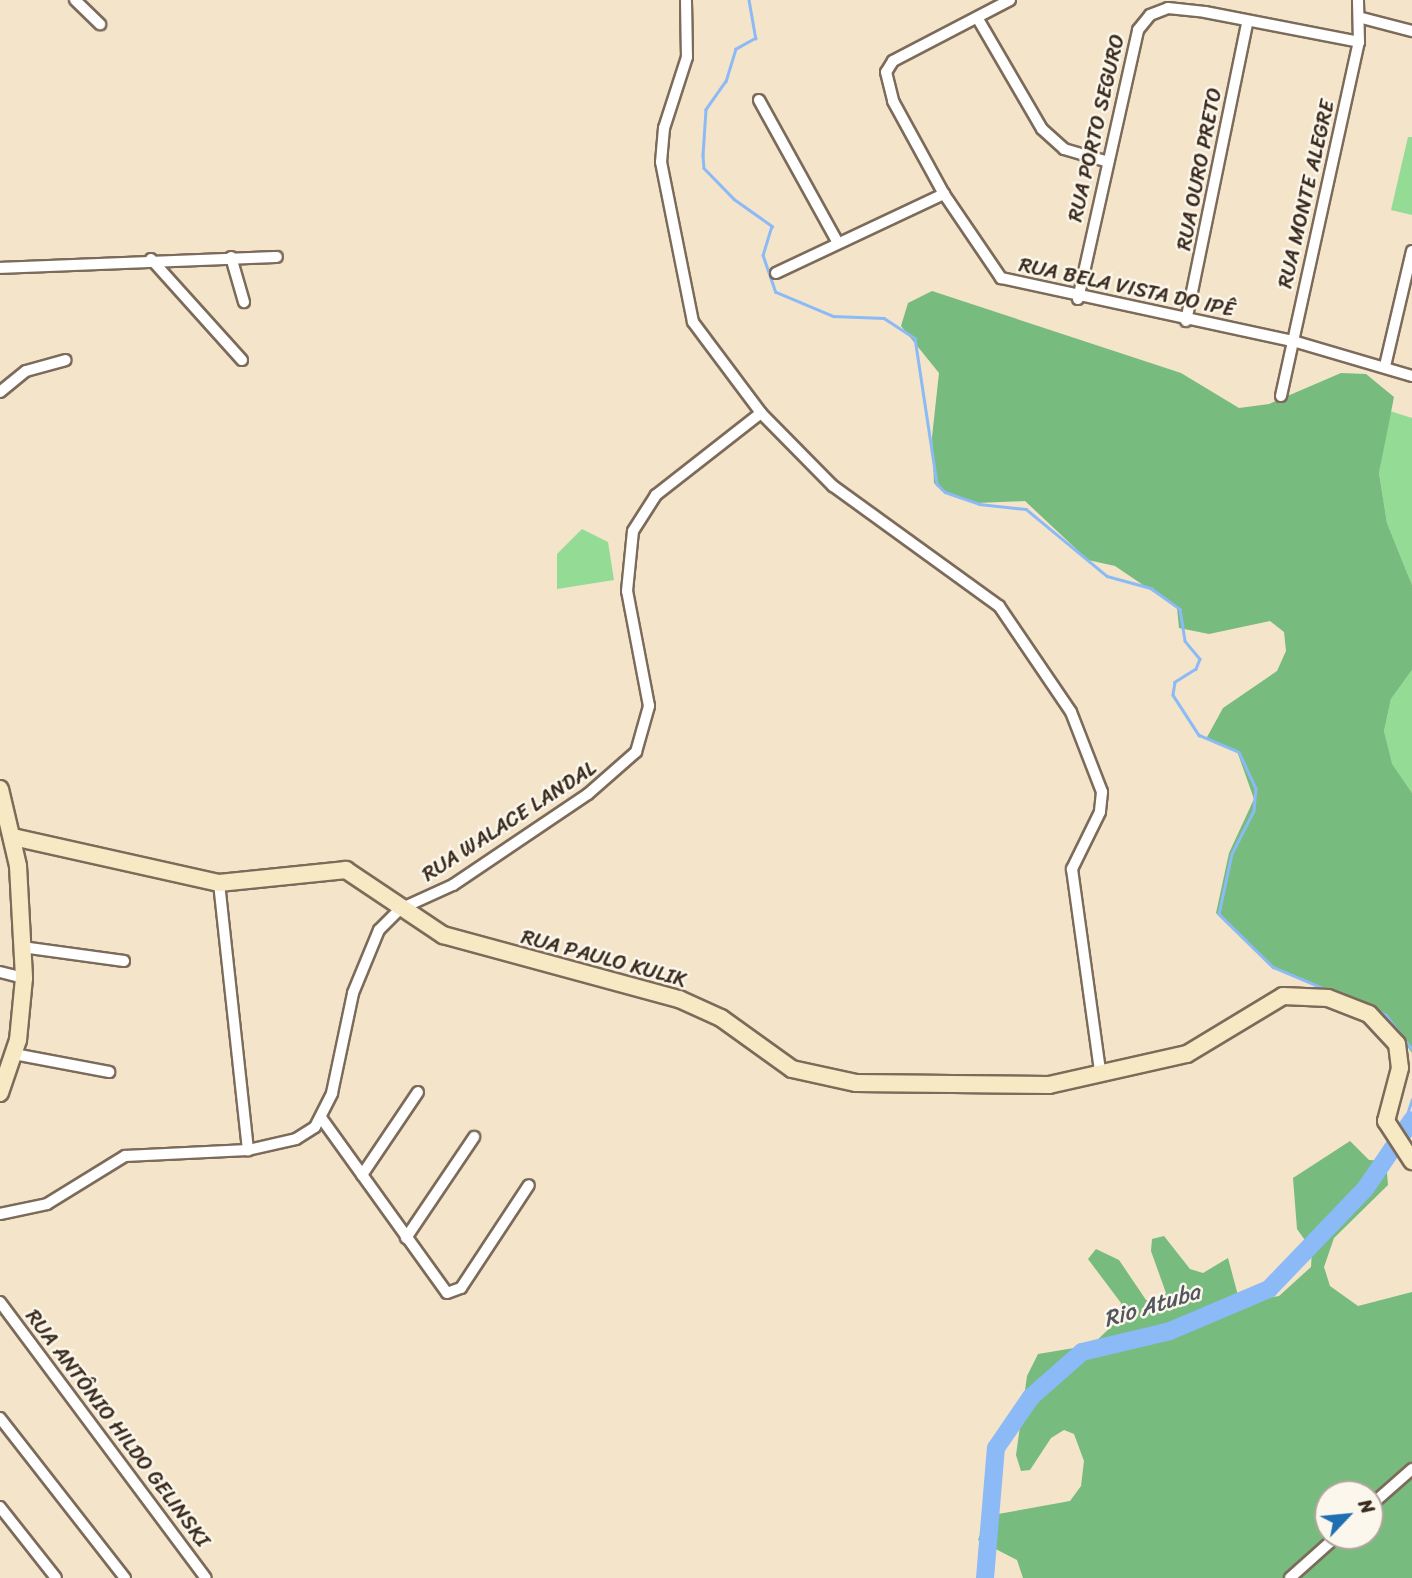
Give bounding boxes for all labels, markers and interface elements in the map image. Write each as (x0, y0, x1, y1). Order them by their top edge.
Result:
street label: RUA PORTO SEGURO (1062, 32, 1130, 224)
street label: RUA OURO PRETO (1171, 86, 1227, 252)
street label: RUA MONTE ALEGRE (1272, 99, 1340, 289)
street label: RUA BELA VISTA DO IPÊ (1016, 252, 1238, 322)
street label: RUA WALACE LANDAL (418, 756, 600, 886)
street label: RUA PAULO KULIK (520, 924, 688, 992)
water label: Rio Atuba (1101, 1278, 1203, 1334)
street label: RUA ANTÔNIO HILDO GELINSKI (20, 1304, 216, 1552)
north arrow (1314, 1480, 1384, 1550)
text: N (1349, 1493, 1384, 1520)

